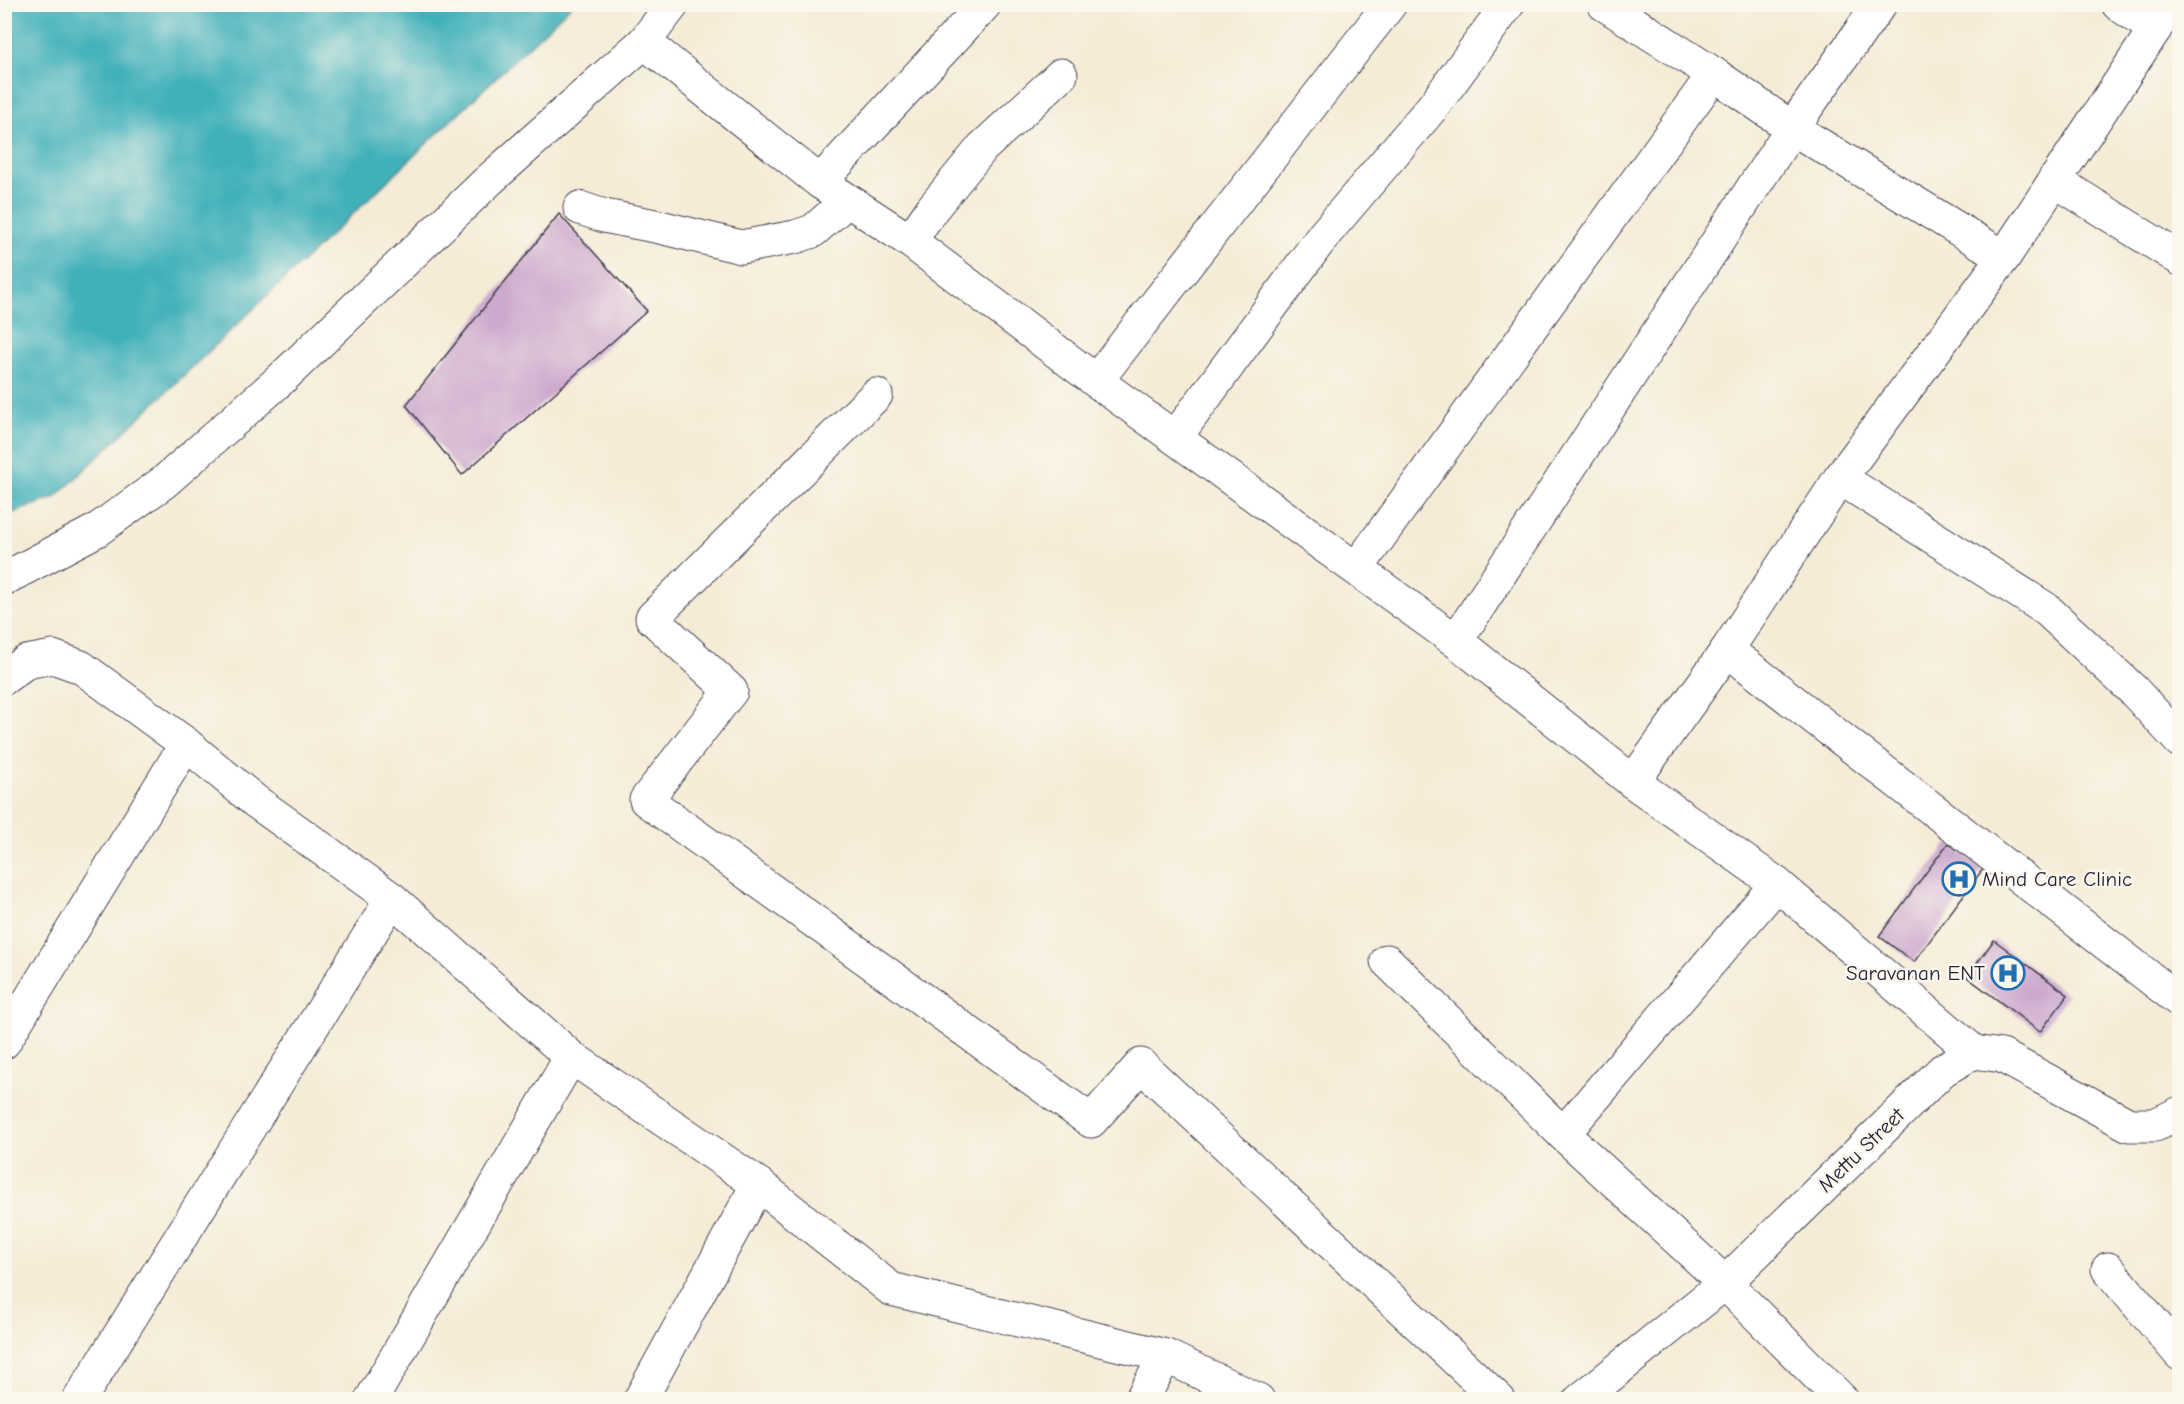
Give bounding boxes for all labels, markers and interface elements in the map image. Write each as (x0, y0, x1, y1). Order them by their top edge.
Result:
hospital icon: Mind Care Clinic (1941, 861, 1977, 897)
place label: Mind Care Clinic (1982, 867, 2132, 891)
hospital icon: Saravanan ENT (1990, 955, 2026, 991)
place label: Saravanan ENT (1846, 961, 1985, 985)
street label: Mettu Street (1813, 1102, 1910, 1197)

